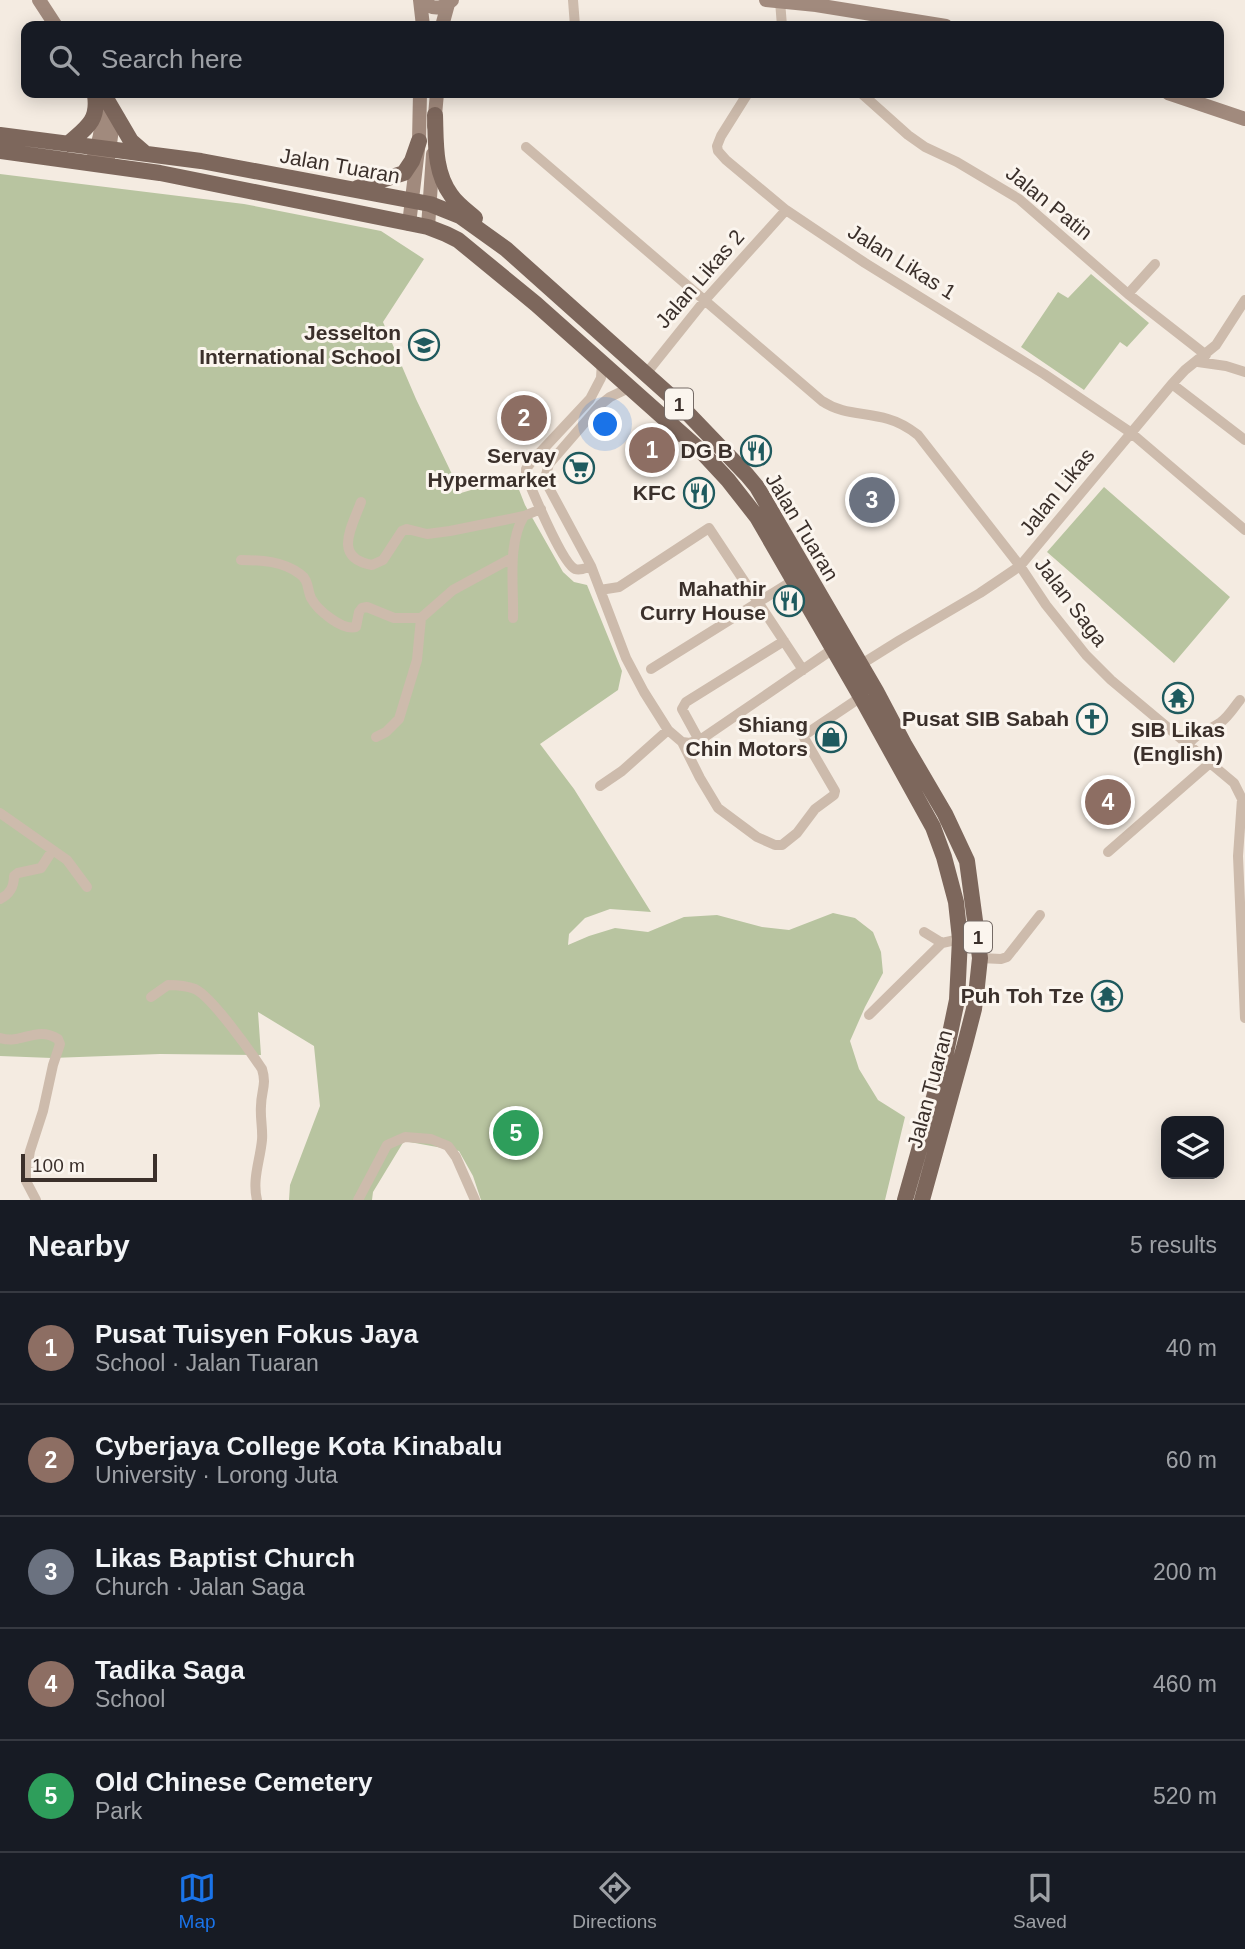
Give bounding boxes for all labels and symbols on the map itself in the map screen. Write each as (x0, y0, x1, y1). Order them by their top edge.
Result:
street label: Jalan Tuaran (278, 144, 402, 187)
street label: Jalan Patin (1002, 161, 1097, 244)
street label: Jalan Likas 1 (844, 219, 960, 304)
street label: Jalan Likas 2 (651, 225, 749, 332)
place label: Jesselton International School (199, 321, 401, 368)
school or university icon: Jesselton International School (407, 328, 441, 362)
road number: 1 (665, 388, 693, 420)
pin: 2 (501, 392, 547, 444)
your location (588, 407, 622, 441)
pin: 1 (629, 424, 675, 476)
restaurant icon: DG B (739, 434, 773, 468)
place label: DG B (681, 439, 733, 462)
place label: Servay Hypermarket (428, 444, 556, 491)
street label: Jalan Likas (1015, 444, 1099, 540)
supermarket icon: Servay Hypermarket (562, 451, 596, 485)
street label: Jalan Tuaran (761, 469, 844, 585)
pin: 3 (849, 474, 895, 526)
restaurant icon: KFC (682, 476, 716, 510)
place label: KFC (633, 481, 676, 504)
street label: Jalan Saga (1031, 553, 1112, 651)
place label: Mahathir Curry House (640, 577, 766, 624)
restaurant icon: Mahathir Curry House (772, 584, 806, 618)
temple icon: SIB Likas (English) (1161, 681, 1195, 715)
church icon: Pusat SIB Sabah (1075, 702, 1109, 736)
place label: Pusat SIB Sabah (902, 707, 1069, 730)
place label: Shiang Chin Motors (686, 713, 808, 760)
place label: SIB Likas (English) (1131, 718, 1225, 765)
shop icon: Shiang Chin Motors (814, 720, 848, 754)
pin: 4 (1085, 776, 1131, 828)
road number: 1 (964, 922, 992, 953)
temple icon: Puh Toh Tze (1090, 979, 1124, 1013)
place label: Puh Toh Tze (961, 984, 1084, 1007)
street label: Jalan Tuaran (903, 1027, 956, 1150)
pin: 5 (493, 1107, 539, 1159)
scale bar (21, 1151, 158, 1183)

